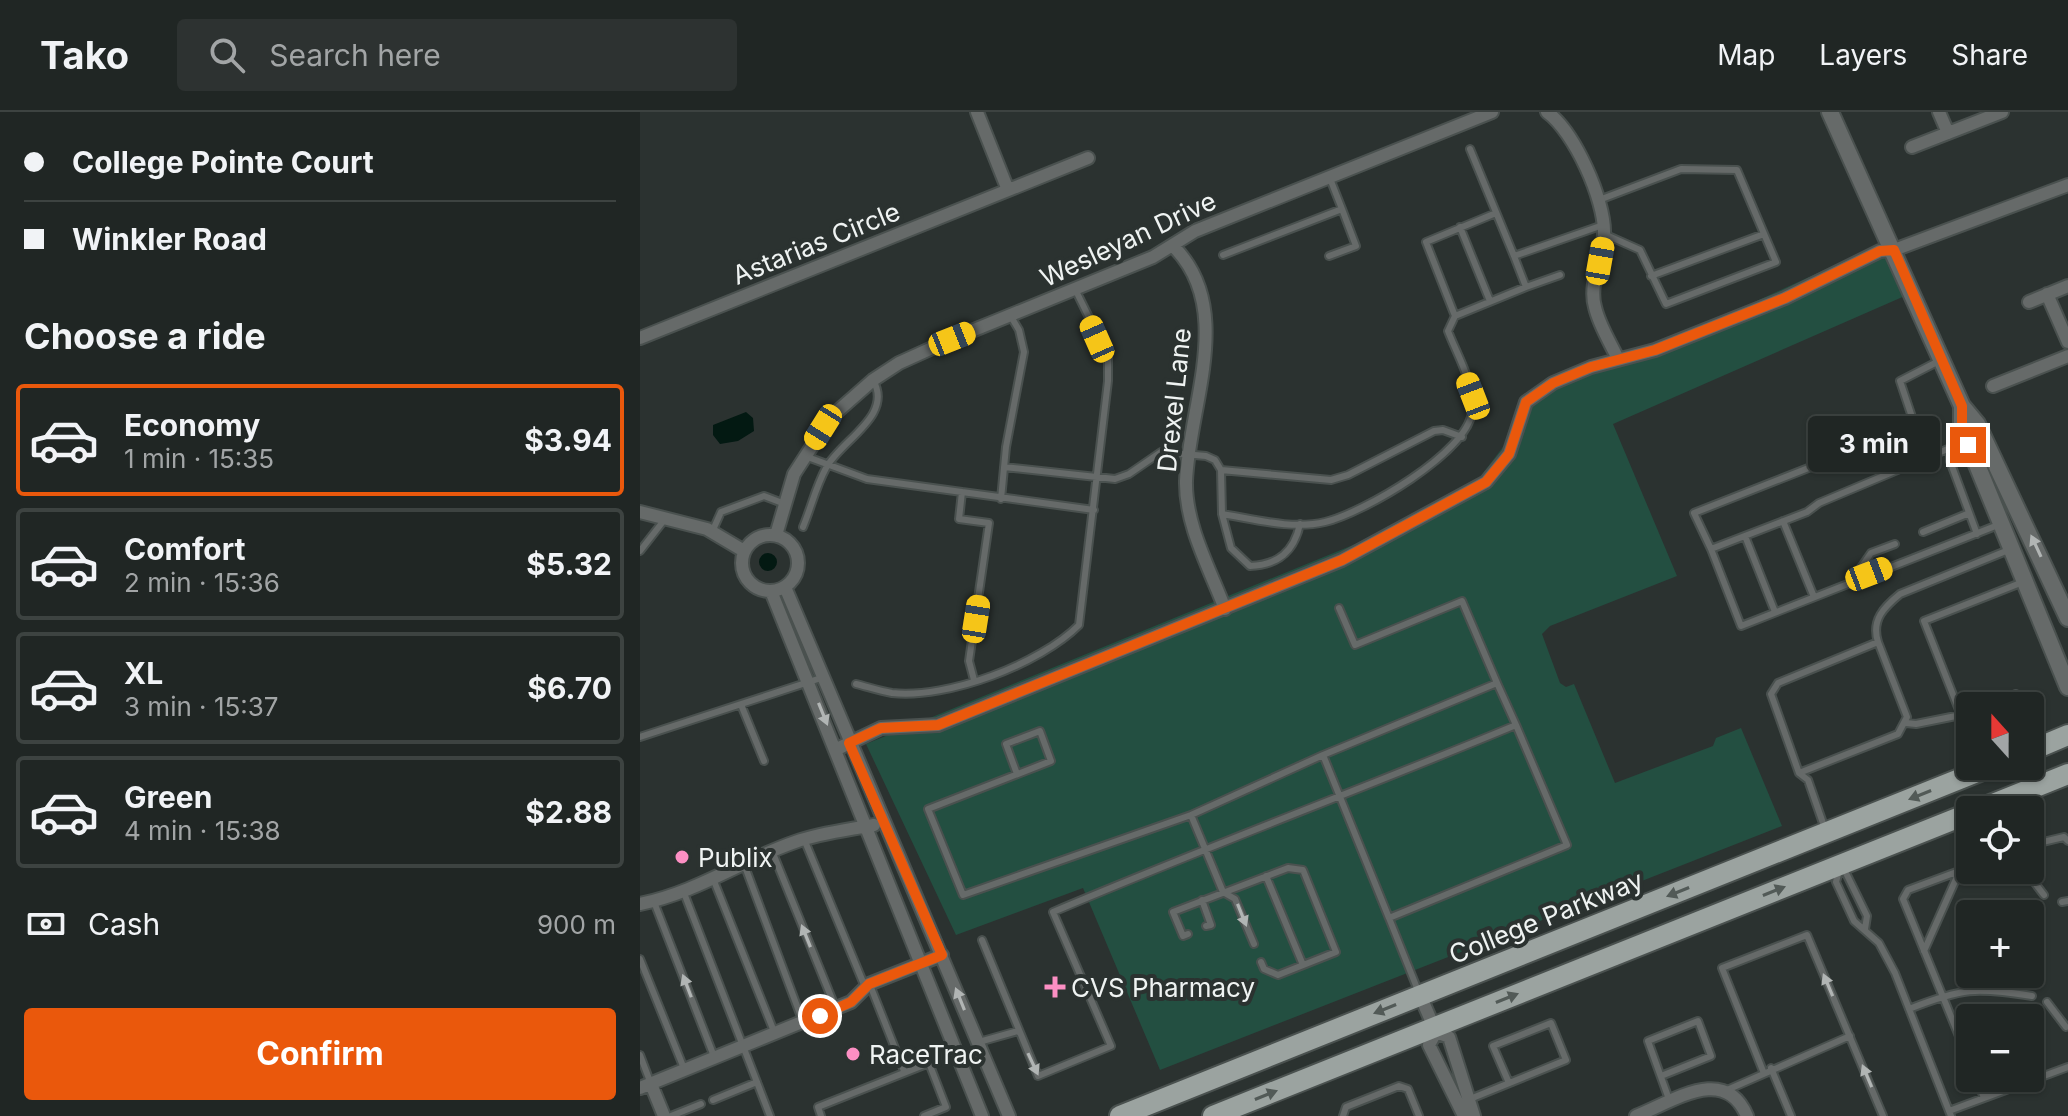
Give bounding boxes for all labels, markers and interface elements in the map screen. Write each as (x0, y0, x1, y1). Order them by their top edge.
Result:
search box (177, 19, 737, 91)
text: Tako (40, 32, 129, 78)
icon: search (205, 33, 249, 77)
text: Search here (269, 37, 441, 73)
text: Map (1717, 38, 1775, 72)
text: Layers (1819, 38, 1907, 72)
text: Share (1951, 38, 2028, 72)
text: College Pointe Court (72, 144, 374, 180)
street label: Wesleyan Drive (1035, 185, 1221, 293)
street label: Astarias Circle (728, 195, 904, 291)
text: Winkler Road (72, 221, 267, 257)
car (1584, 235, 1616, 287)
car (1076, 312, 1118, 366)
text: Choose a ride (24, 314, 266, 358)
car (925, 319, 979, 359)
street label: Drexel Lane (1151, 326, 1197, 474)
car (1453, 369, 1493, 423)
car (800, 400, 846, 454)
icon: car (28, 404, 100, 476)
text: Economy (124, 407, 260, 443)
callout: 3 min (1808, 417, 1940, 473)
text: $3.94 (524, 422, 612, 458)
route end (1950, 427, 1986, 463)
text: 3 min (1839, 428, 1909, 459)
text: 1 min · 15:35 (124, 443, 274, 474)
icon: car (28, 528, 100, 600)
text: Comfort (124, 531, 245, 567)
one-way arrow (2029, 535, 2043, 558)
text: $5.32 (526, 546, 612, 582)
car (1842, 554, 1896, 594)
text: 2 min · 15:36 (124, 567, 280, 598)
car (960, 593, 992, 645)
icon: car (28, 652, 100, 724)
text: XL (124, 655, 163, 691)
text: $6.70 (527, 670, 612, 706)
text: 3 min · 15:37 (124, 691, 279, 722)
north arrow (1956, 692, 2044, 780)
map controls (1956, 692, 2044, 1092)
one-way arrow (816, 703, 829, 726)
icon: car (28, 776, 100, 848)
text: Green (124, 779, 212, 815)
one-way arrow (1908, 789, 1932, 802)
text: $2.88 (525, 794, 612, 830)
button: locate (1956, 796, 2044, 884)
text: 4 min · 15:38 (124, 815, 281, 846)
place label: Publix (698, 842, 773, 873)
marker: Publix (673, 848, 691, 866)
street label: College Parkway (1444, 864, 1648, 970)
one-way arrow (1762, 884, 1786, 897)
one-way arrow (1666, 886, 1690, 899)
button: + (1956, 900, 2044, 988)
icon: cash (24, 902, 68, 946)
one-way arrow (1235, 903, 1248, 927)
text: Cash (88, 906, 160, 942)
text: 900 m (537, 909, 616, 940)
one-way arrow (800, 924, 813, 948)
place label: CVS Pharmacy (1071, 972, 1255, 1003)
one-way arrow (1822, 973, 1835, 997)
one-way arrow (680, 974, 693, 998)
marker: CVS Pharmacy (1046, 978, 1064, 996)
one-way arrow (953, 987, 966, 1011)
one-way arrow (1495, 991, 1519, 1004)
route start (802, 998, 838, 1034)
one-way arrow (1373, 1003, 1397, 1016)
button: − (1956, 1004, 2044, 1092)
button: Confirm (24, 1008, 616, 1100)
place label: RaceTrac (869, 1039, 983, 1070)
marker: RaceTrac (844, 1045, 862, 1063)
one-way arrow (1026, 1052, 1040, 1075)
one-way arrow (1860, 1064, 1873, 1088)
one-way arrow (1254, 1088, 1278, 1101)

